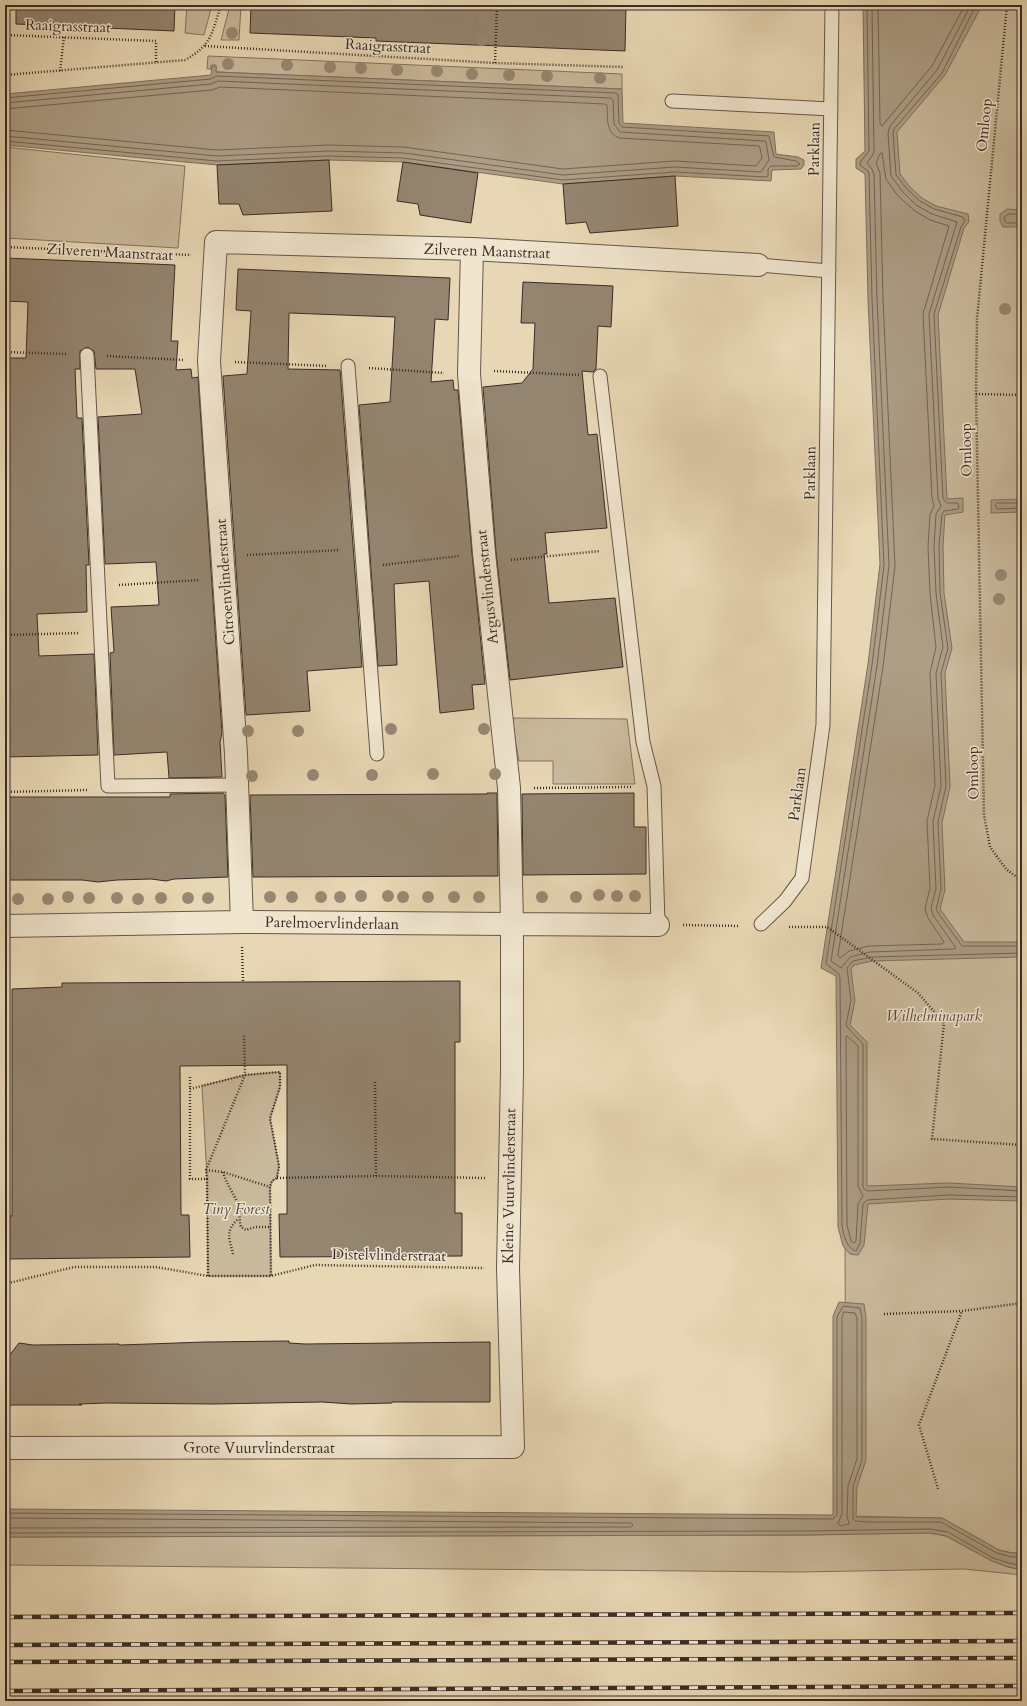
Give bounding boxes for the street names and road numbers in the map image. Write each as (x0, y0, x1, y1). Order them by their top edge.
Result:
street label: Raaigrasstraat (25, 15, 112, 38)
street label: Raaigrasstraat (345, 34, 432, 58)
street label: Omloop (971, 97, 997, 153)
street label: Parklaan (804, 121, 824, 176)
street label: Zilveren Maanstraat (46, 239, 174, 265)
street label: Zilveren Maanstraat (423, 239, 551, 263)
street label: Omloop (956, 423, 976, 477)
street label: Parklaan (800, 445, 820, 500)
street label: Citroenvlinderstraat (211, 518, 239, 646)
street label: Argusvlinderstraat (471, 528, 503, 645)
street label: Omloop (963, 746, 983, 800)
street label: Parklaan (783, 765, 811, 822)
street label: Parelmoervlinderlaan (265, 912, 400, 934)
street label: Kleine Vuurvlinderstraat (498, 1108, 520, 1264)
street label: Distelvlinderstraat (332, 1244, 446, 1266)
street label: Grote Vuurvlinderstraat (183, 1438, 335, 1458)

